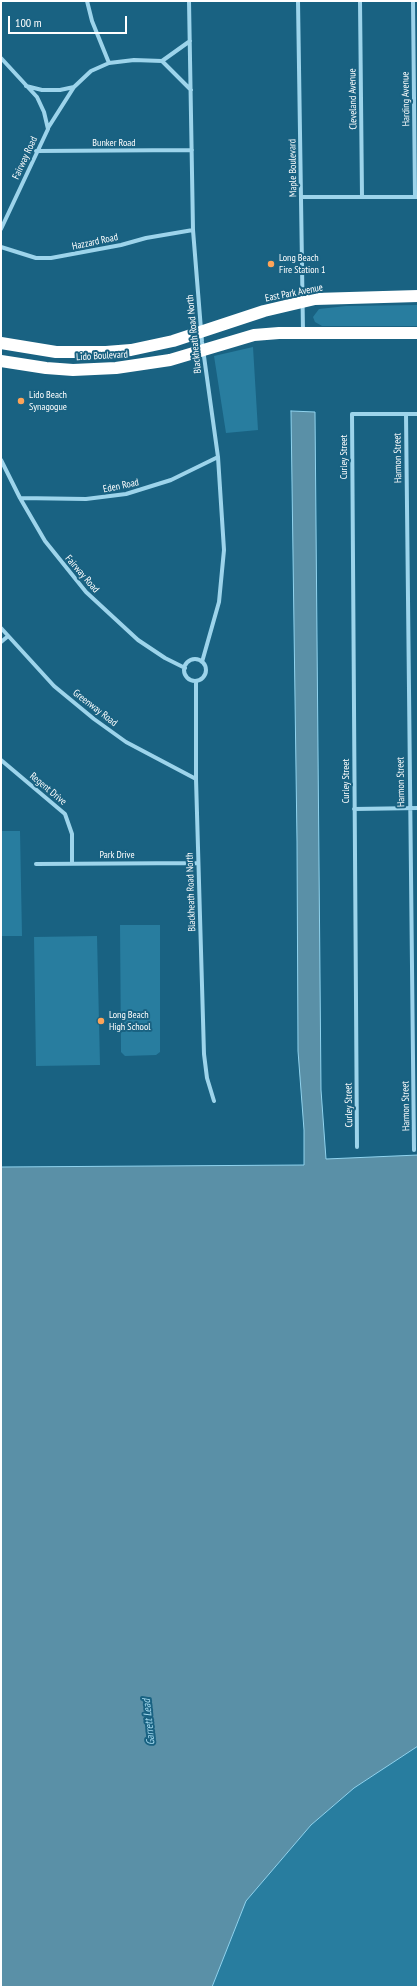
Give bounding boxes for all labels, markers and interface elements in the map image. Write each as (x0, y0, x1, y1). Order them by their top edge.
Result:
scale bar (10, 8, 129, 34)
text: 100 m (15, 15, 42, 30)
street label: Cleveland Avenue (346, 68, 360, 130)
street label: Harding Avenue (400, 72, 412, 126)
street label: Fairway Road (10, 135, 40, 181)
street label: Bunker Road (92, 137, 136, 149)
street label: Maple Boulevard (286, 139, 300, 197)
street label: Hazzard Road (71, 231, 119, 253)
place label: Long Beach Fire Station 1 (279, 252, 326, 276)
marker: Long Beach Fire Station 1 (266, 259, 276, 269)
street label: East Park Avenue (264, 281, 324, 305)
street label: Blackheath Road North (184, 294, 204, 374)
street label: Lido Boulevard (76, 349, 128, 363)
place label: Lido Beach Synagogue (29, 389, 67, 412)
marker: Lido Beach Synagogue (16, 396, 26, 406)
street label: Harmon Street (392, 433, 404, 483)
street label: Curley Street (338, 435, 350, 479)
street label: Eden Road (102, 476, 140, 496)
street label: Fairway Road (62, 553, 102, 595)
street label: Greenway Road (70, 687, 120, 729)
street label: Harmon Street (395, 757, 407, 807)
street label: Curley Street (340, 759, 352, 803)
street label: Regent Drive (27, 770, 69, 808)
street label: Park Drive (99, 849, 135, 861)
street label: Blackheath Road North (184, 852, 198, 932)
place label: Long Beach High School (109, 1009, 151, 1032)
marker: Long Beach High School (96, 1016, 106, 1026)
street label: Harmon Street (400, 1081, 412, 1131)
street label: Curley Street (343, 1083, 355, 1127)
water label: Garrett Lead (140, 1698, 158, 1746)

